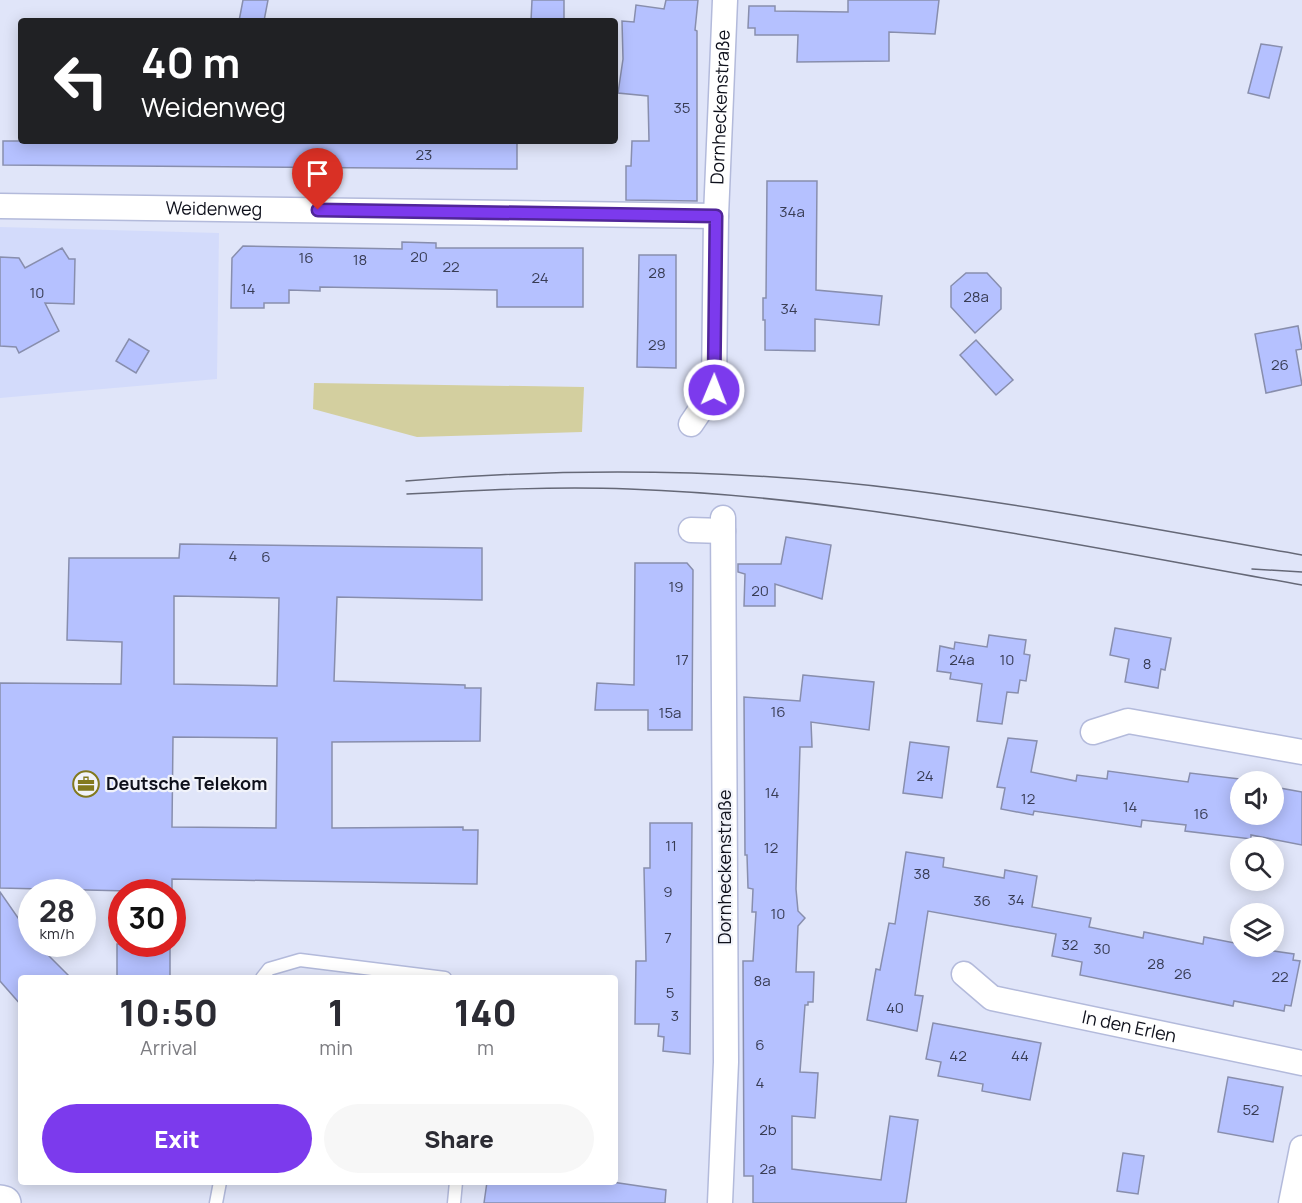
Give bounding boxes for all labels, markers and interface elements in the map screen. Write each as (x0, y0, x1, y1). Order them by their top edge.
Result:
street label: Dornheckenstraße (704, 29, 735, 185)
text: 40 m (141, 33, 240, 91)
icon: left (42, 42, 120, 120)
text: Weidenweg (141, 88, 286, 125)
house number: 35 (674, 97, 690, 118)
house number: 23 (416, 144, 432, 165)
pin (292, 148, 343, 210)
icon: arrive (301, 157, 334, 190)
street label: Weidenweg (165, 195, 263, 221)
house number: 34a (779, 201, 805, 222)
house number: 20 (410, 246, 428, 267)
house number: 16 (298, 247, 314, 268)
house number: 18 (353, 249, 367, 270)
house number: 22 (442, 256, 460, 277)
house number: 28 (648, 262, 666, 283)
house number: 24 (531, 267, 549, 288)
house number: 14 (241, 278, 255, 299)
house number: 10 (30, 282, 45, 303)
house number: 28a (963, 286, 989, 307)
house number: 34 (780, 298, 798, 319)
house number: 29 (648, 334, 666, 355)
house number: 26 (1271, 354, 1289, 375)
position arrow (682, 358, 746, 422)
house number: 4 (229, 545, 238, 566)
house number: 6 (261, 546, 271, 567)
house number: 19 (668, 576, 684, 597)
house number: 20 (751, 580, 769, 601)
house number: 17 (675, 649, 689, 670)
house number: 24a (949, 649, 975, 670)
house number: 10 (1000, 649, 1015, 670)
house number: 8 (1143, 653, 1151, 674)
house number: 16 (770, 701, 786, 722)
house number: 15a (659, 702, 681, 723)
house number: 24 (916, 765, 934, 786)
office icon: Deutsche Telekom (71, 769, 101, 799)
place label: Deutsche Telekom (106, 771, 267, 795)
map controls (1230, 771, 1284, 957)
button: sound (1230, 771, 1284, 825)
house number: 14 (765, 782, 779, 803)
house number: 12 (1021, 788, 1035, 809)
street label: Dornheckenstraße (712, 790, 736, 944)
house number: 14 (1123, 796, 1137, 817)
house number: 16 (1193, 803, 1209, 824)
house number: 11 (665, 835, 677, 856)
house number: 12 (764, 837, 778, 858)
button: search (1230, 837, 1284, 891)
house number: 38 (913, 863, 931, 884)
speed limit sign: 30 (108, 879, 186, 957)
house number: 9 (663, 881, 673, 902)
house number: 34 (1007, 889, 1025, 910)
text: 28 (39, 890, 75, 931)
house number: 36 (973, 890, 991, 911)
house number: 10 (771, 903, 786, 924)
button: layers (1230, 903, 1284, 957)
text: km/h (40, 923, 74, 944)
house number: 7 (664, 927, 672, 948)
house number: 32 (1062, 934, 1078, 955)
house number: 30 (1093, 938, 1111, 959)
house number: 28 (1147, 953, 1165, 974)
house number: 26 (1174, 963, 1192, 984)
house number: 22 (1271, 966, 1289, 987)
house number: 8a (753, 970, 771, 991)
house number: 5 (666, 982, 674, 1003)
text: 10:50 (119, 988, 218, 1037)
text: 1 (328, 988, 344, 1037)
text: 140 (454, 988, 517, 1037)
house number: 40 (886, 997, 904, 1018)
street label: In den Erlen (1080, 1004, 1179, 1047)
house number: 3 (671, 1005, 679, 1026)
text: Arrival (140, 1034, 197, 1061)
text: min (319, 1034, 353, 1061)
text: m (477, 1034, 494, 1061)
house number: 6 (755, 1034, 765, 1055)
house number: 42 (949, 1045, 967, 1066)
house number: 44 (1011, 1045, 1029, 1066)
house number: 4 (756, 1072, 765, 1093)
house number: 52 (1243, 1099, 1259, 1120)
button: Exit (42, 1104, 312, 1173)
button: Share (324, 1104, 594, 1173)
house number: 2b (759, 1119, 777, 1140)
house number: 2a (760, 1158, 776, 1179)

